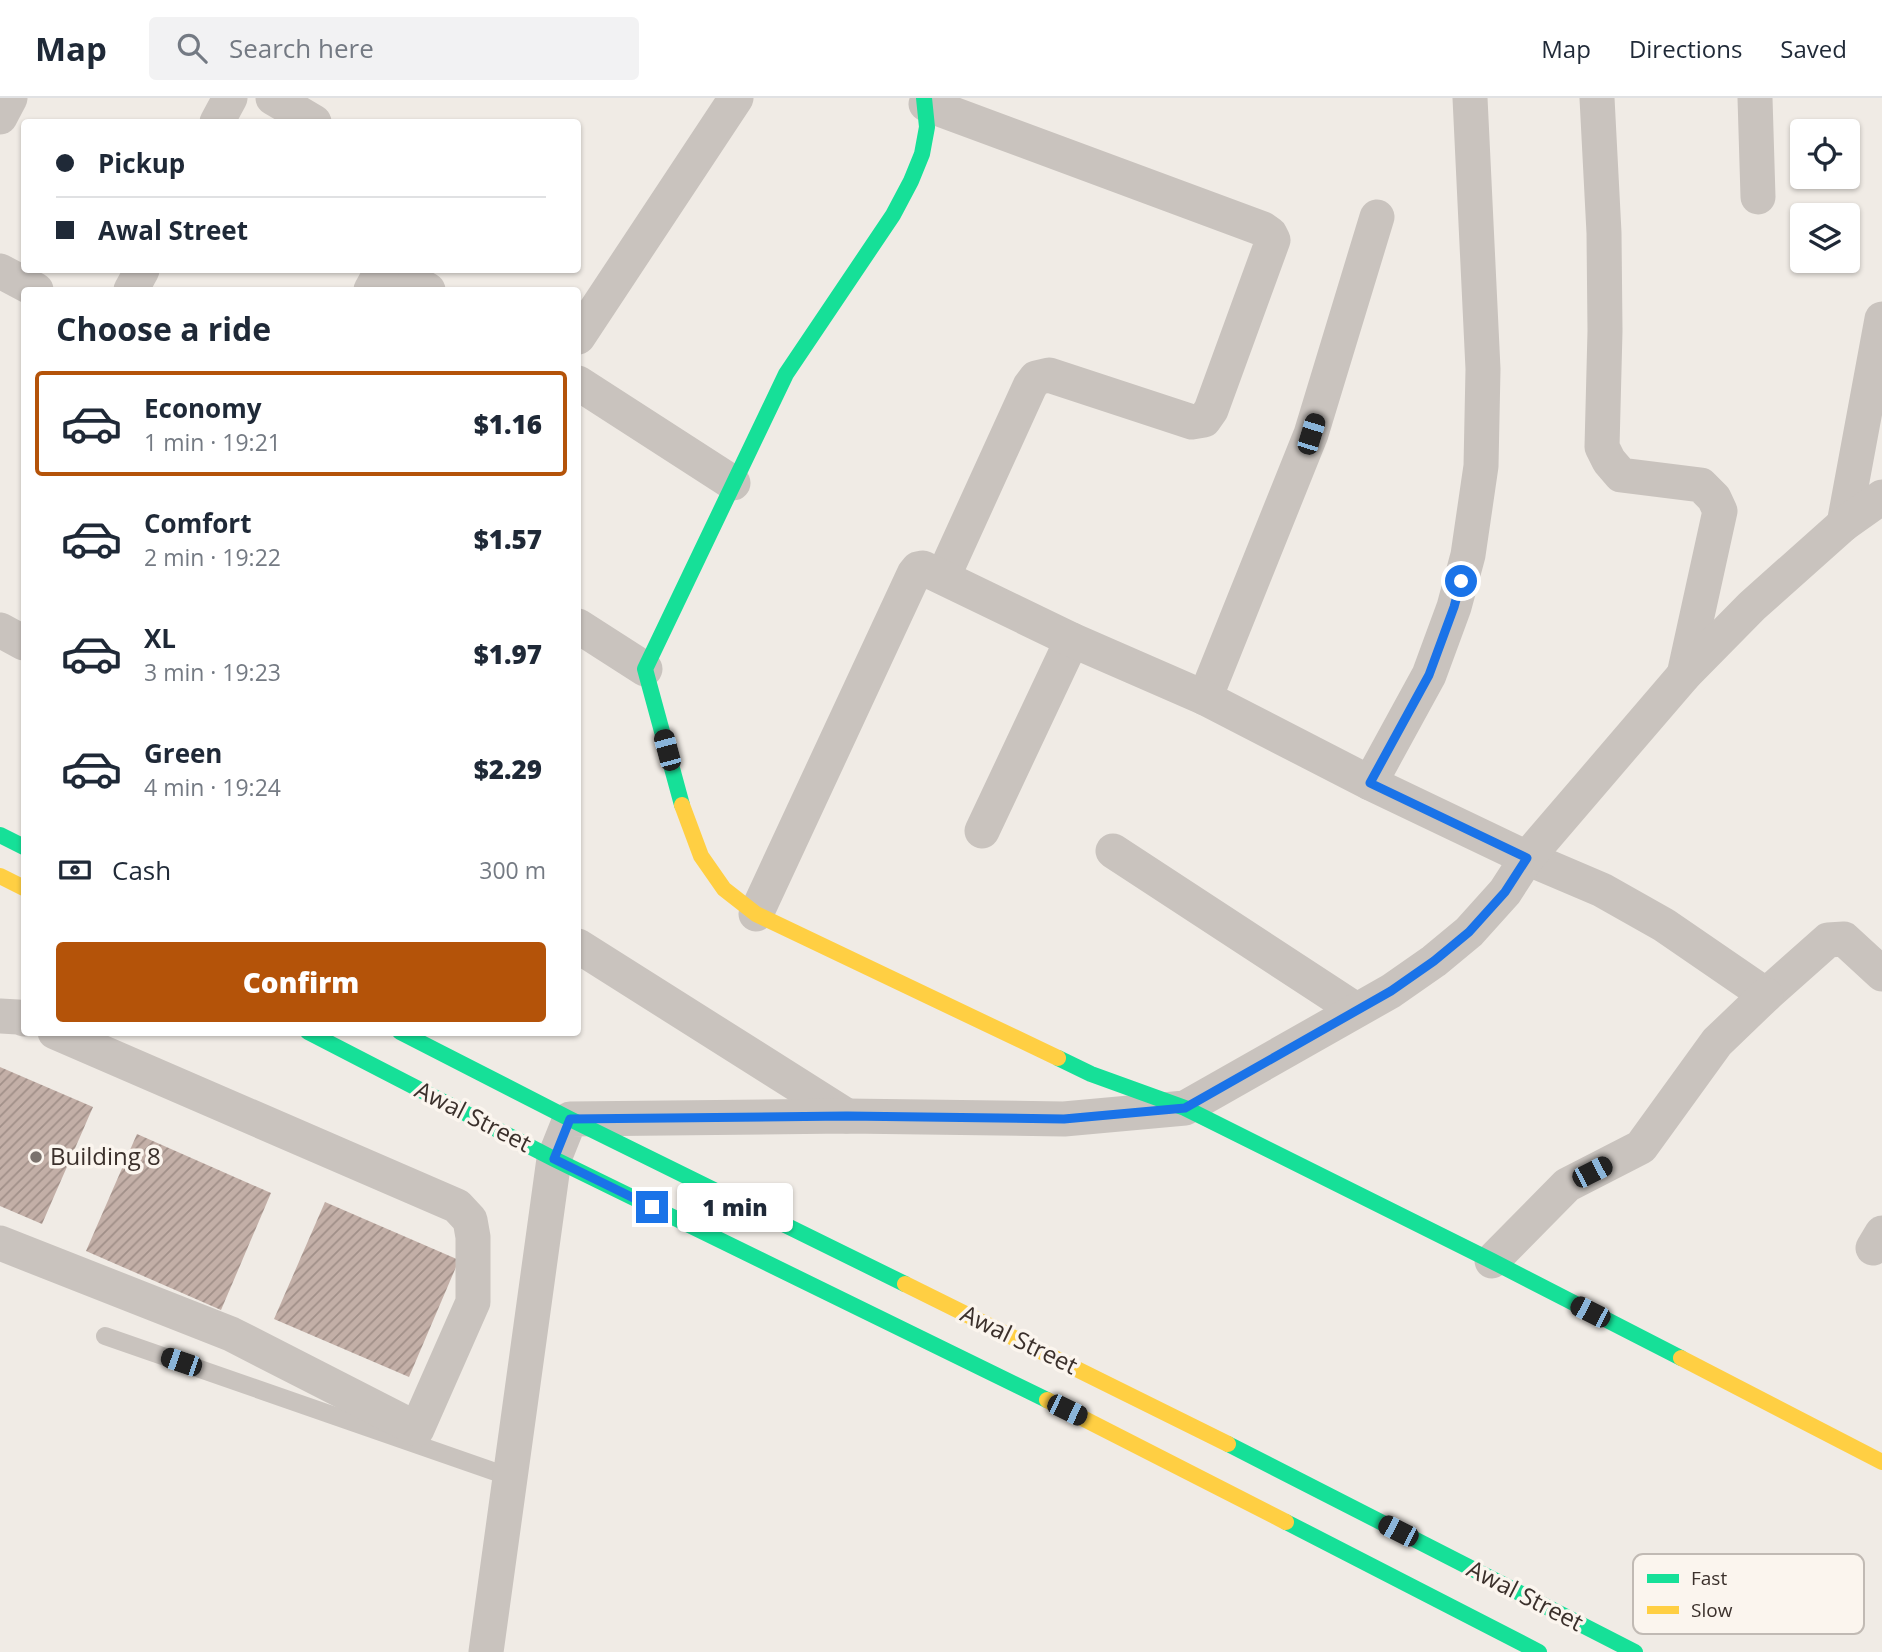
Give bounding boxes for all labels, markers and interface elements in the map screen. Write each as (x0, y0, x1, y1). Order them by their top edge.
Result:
search box (149, 17, 639, 80)
text: Map (35, 26, 107, 71)
icon: search (173, 29, 211, 67)
text: Search here (229, 30, 374, 66)
text: Map (1541, 32, 1591, 65)
text: Directions (1629, 32, 1742, 65)
text: Saved (1780, 32, 1847, 65)
map controls (1790, 119, 1860, 273)
button: locate (1790, 119, 1860, 189)
text: Pickup (98, 145, 185, 181)
button: layers (1790, 203, 1860, 273)
text: Awal Street (98, 212, 248, 248)
text: Choose a ride (56, 307, 271, 350)
text: Economy (144, 390, 262, 426)
icon: car (60, 392, 123, 455)
text: $1.16 (474, 406, 542, 442)
car (1295, 411, 1328, 457)
text: 1 min · 19:21 (144, 426, 281, 458)
text: Comfort (144, 505, 251, 541)
icon: car (60, 507, 123, 570)
text: $1.57 (474, 521, 542, 557)
text: 2 min · 19:22 (144, 541, 281, 573)
route start (1445, 565, 1477, 597)
text: XL (144, 620, 176, 656)
icon: car (60, 622, 123, 685)
text: $1.97 (474, 636, 542, 672)
text: 3 min · 19:23 (144, 656, 281, 688)
car (652, 727, 683, 773)
text: Green (144, 735, 222, 771)
icon: car (60, 737, 123, 800)
text: $2.29 (474, 751, 542, 787)
text: 4 min · 19:24 (144, 771, 281, 803)
icon: cash (56, 851, 94, 889)
text: Cash (112, 852, 171, 888)
text: 300 m (479, 854, 546, 886)
button: Confirm (56, 942, 546, 1022)
street label: Awal Street (410, 1072, 538, 1159)
place label: Building 8 (50, 1139, 161, 1172)
marker: Building 8 (28, 1149, 44, 1165)
car (1569, 1153, 1616, 1191)
callout: 1 min (676, 1182, 792, 1232)
route end (636, 1191, 668, 1223)
text: 1 min (702, 1191, 768, 1223)
car (1567, 1293, 1614, 1331)
street label: Awal Street (956, 1296, 1084, 1381)
car (158, 1345, 205, 1379)
car (1044, 1391, 1091, 1429)
car (1375, 1512, 1422, 1550)
street label: Awal Street (1462, 1551, 1590, 1638)
legend (1633, 1554, 1864, 1634)
text: Fast (1691, 1565, 1727, 1591)
text: Slow (1691, 1597, 1733, 1623)

